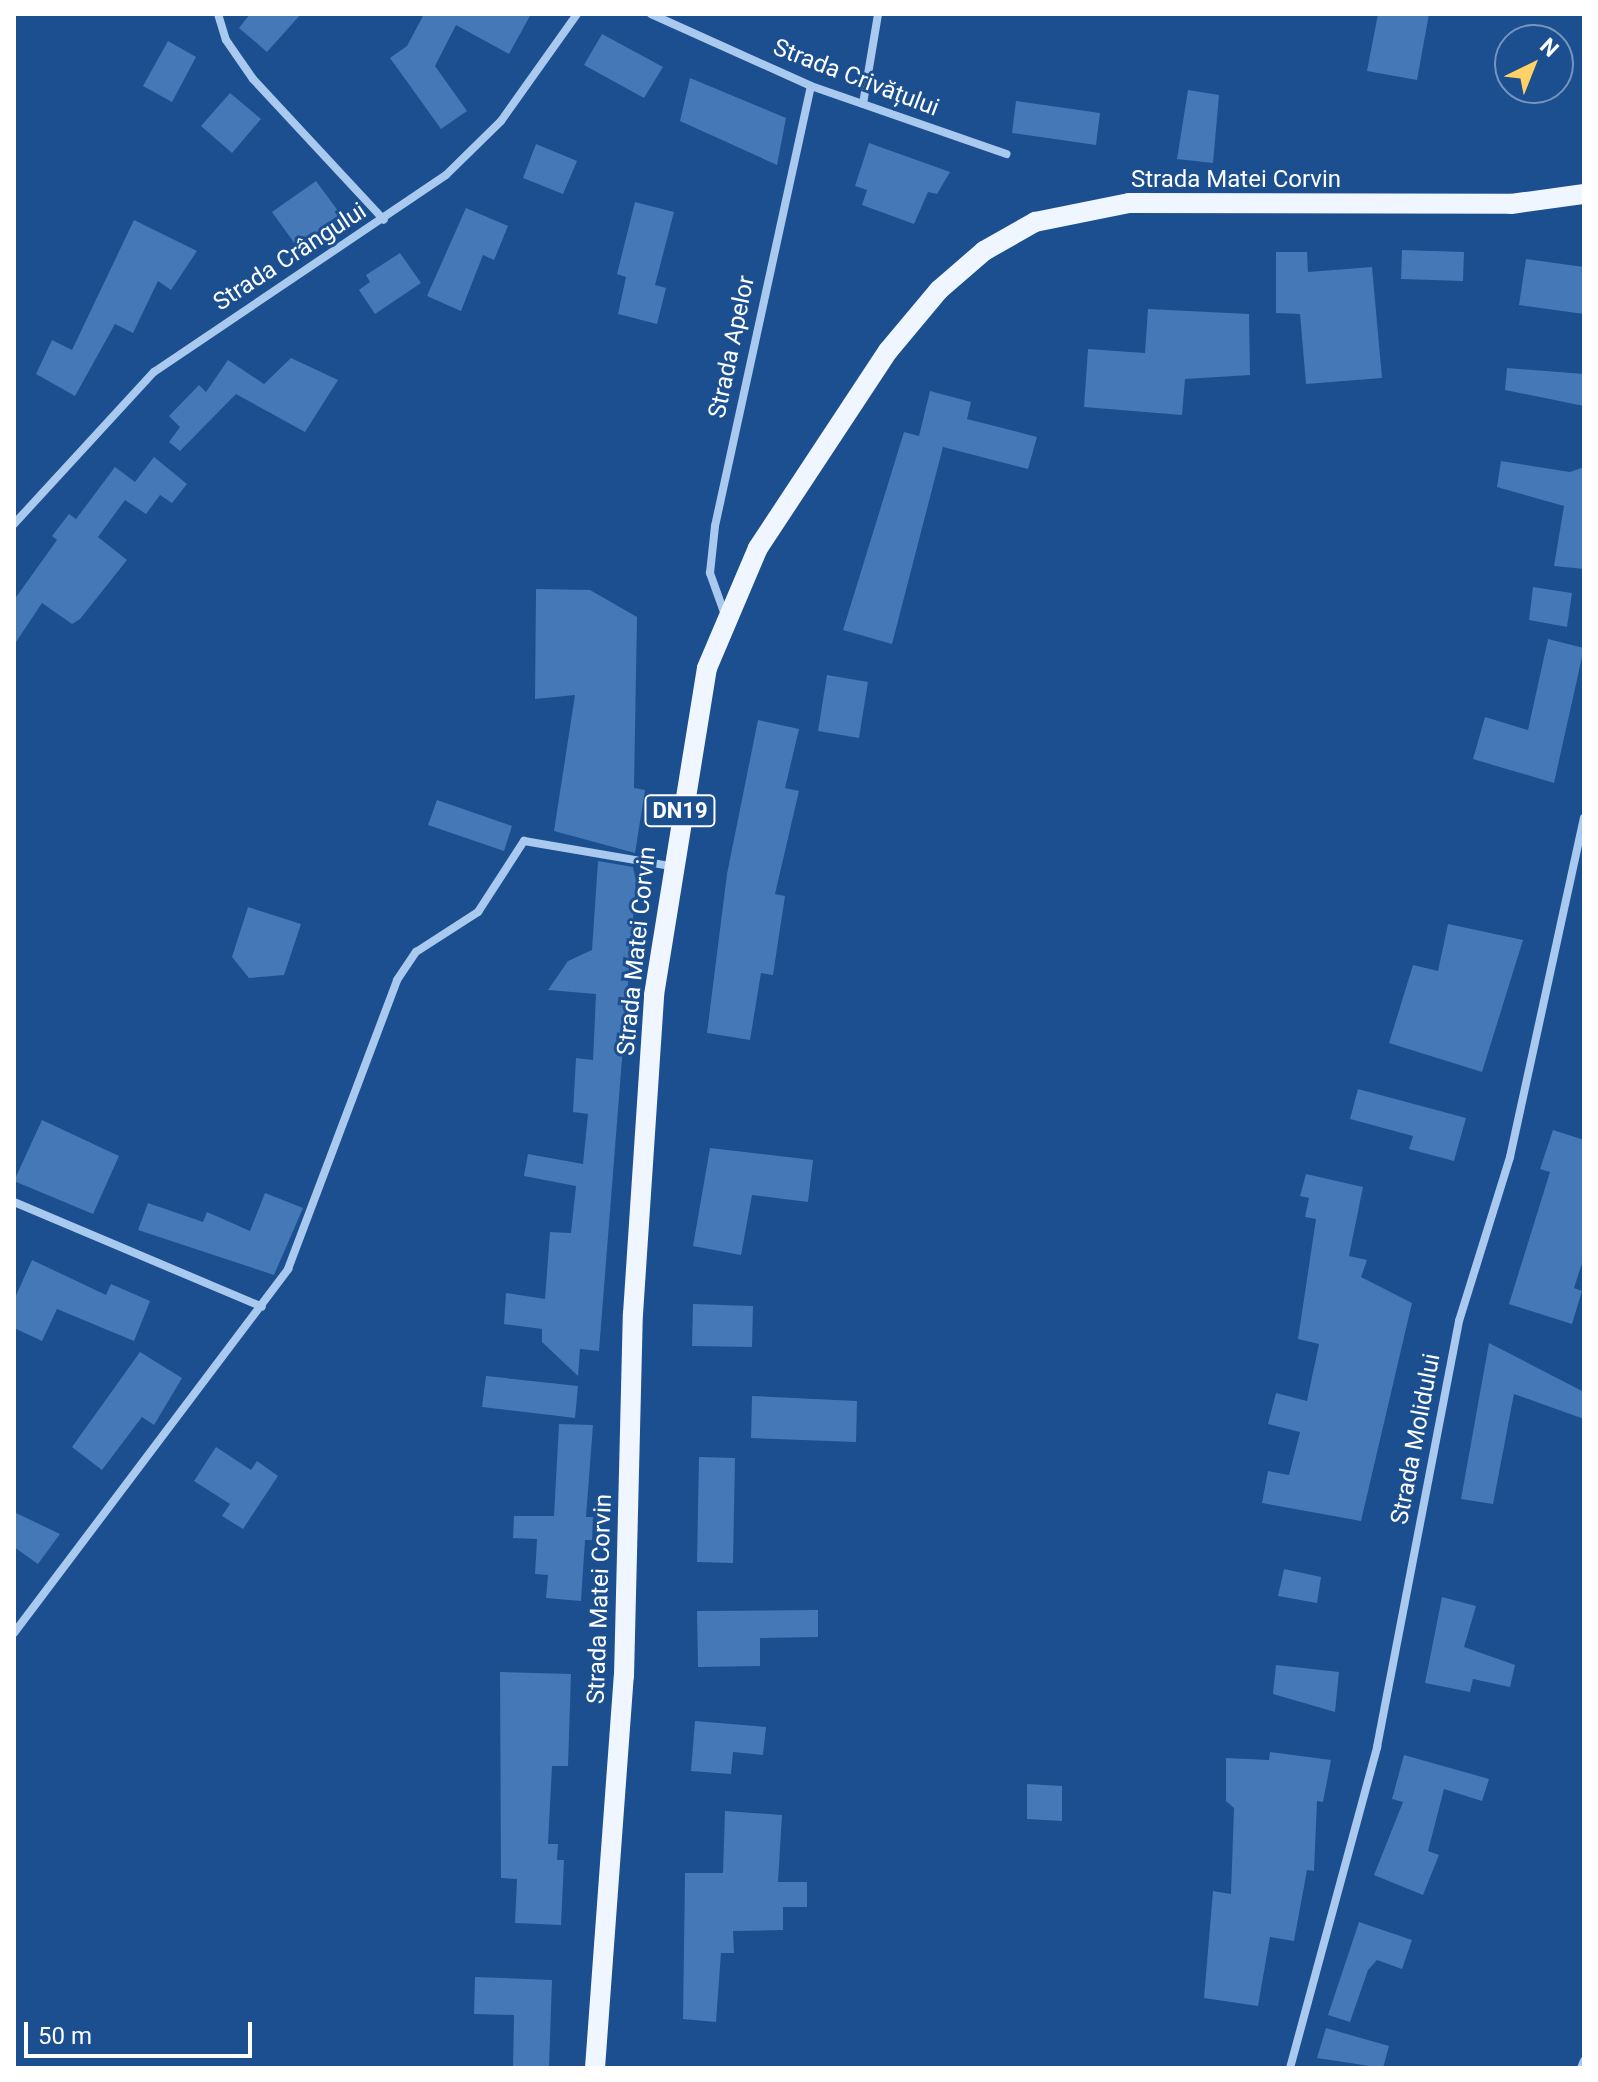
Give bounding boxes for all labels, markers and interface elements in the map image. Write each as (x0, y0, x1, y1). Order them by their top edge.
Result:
north arrow (1494, 24, 1574, 104)
street label: Strada Crivățului (769, 33, 943, 123)
text: N (1535, 33, 1564, 62)
street label: Strada Matei Corvin (1131, 166, 1341, 194)
street label: Strada Crângului (208, 197, 372, 317)
street label: Strada Apelor (703, 273, 761, 421)
road number: DN19 (644, 793, 716, 829)
street label: Strada Matei Corvin (612, 845, 662, 1057)
street label: Strada Molidului (1385, 1351, 1447, 1527)
street label: Strada Matei Corvin (582, 1494, 618, 1704)
scale bar (28, 2006, 256, 2056)
text: 50 m (38, 2022, 92, 2050)

